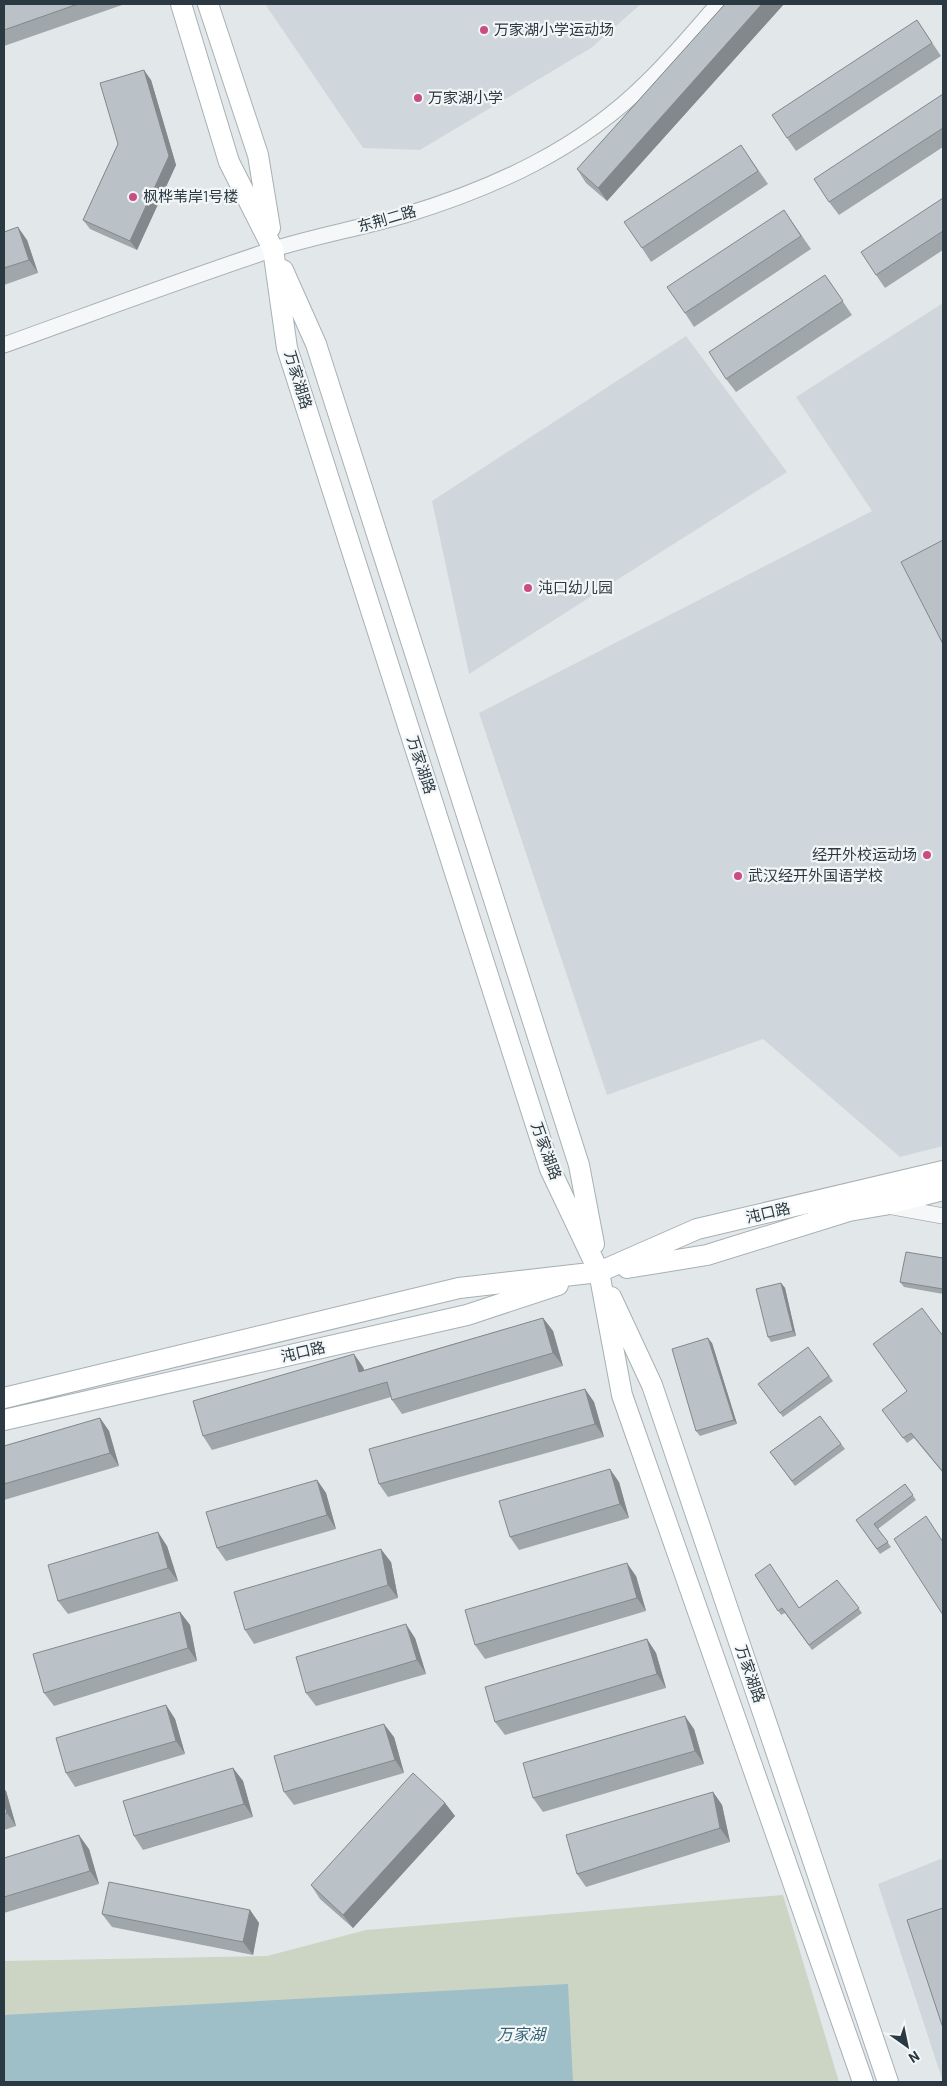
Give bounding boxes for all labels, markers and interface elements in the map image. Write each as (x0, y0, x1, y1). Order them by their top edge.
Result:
place label: 万家湖小学运动场 (494, 20, 614, 38)
marker: 万家湖小学运动场 (478, 24, 490, 36)
place label: 万家湖小学 (428, 88, 503, 106)
marker: 万家湖小学 (412, 92, 424, 104)
place label: 枫桦苇岸1号楼 (143, 187, 238, 205)
marker: 枫桦苇岸1号楼 (127, 191, 139, 203)
street label: 东荆二路 (355, 201, 418, 235)
street label: 万家湖路 (282, 348, 316, 411)
place label: 沌口幼儿园 (538, 578, 613, 596)
marker: 沌口幼儿园 (522, 582, 534, 594)
street label: 万家湖路 (404, 733, 440, 796)
place label: 经开外校运动场 (812, 845, 917, 863)
marker: 经开外校运动场 (921, 849, 933, 861)
place label: 武汉经开外国语学校 (748, 866, 883, 884)
marker: 武汉经开外国语学校 (732, 870, 744, 882)
street label: 万家湖路 (528, 1119, 566, 1182)
street label: 沌口路 (744, 1198, 792, 1226)
street label: 沌口路 (279, 1337, 327, 1365)
street label: 万家湖路 (733, 1642, 769, 1705)
north arrow (882, 2021, 932, 2071)
water label: 万家湖 (497, 2024, 548, 2043)
text: N (906, 2048, 923, 2067)

